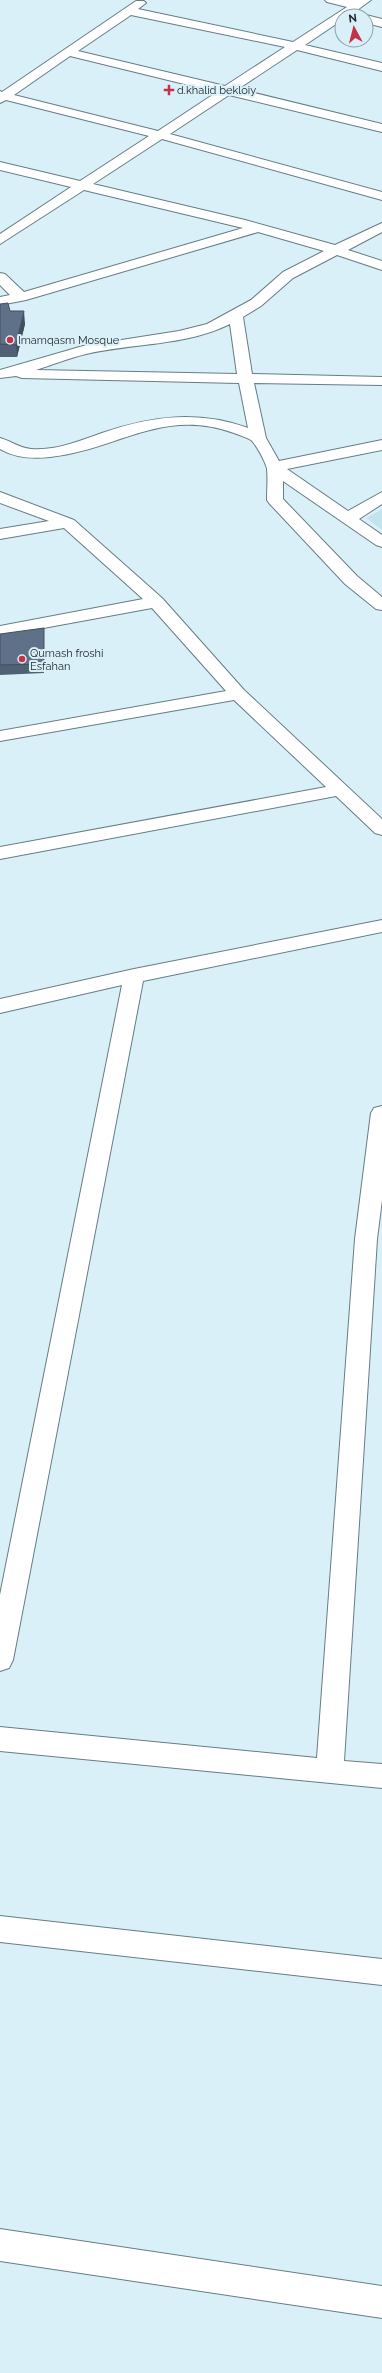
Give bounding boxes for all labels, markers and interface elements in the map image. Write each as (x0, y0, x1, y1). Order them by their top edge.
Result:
north arrow (334, 8, 374, 48)
text: N (348, 12, 358, 26)
place label: d.khalid bekloiy (177, 84, 256, 97)
marker: d.khalid bekloiy (164, 85, 174, 95)
place label: Imamqasm Mosque (18, 334, 120, 347)
marker: Imamqasm Mosque (5, 335, 15, 345)
place label: Qumash froshi Esfahan (30, 647, 103, 673)
marker: Qumash froshi Esfahan (17, 654, 27, 664)

